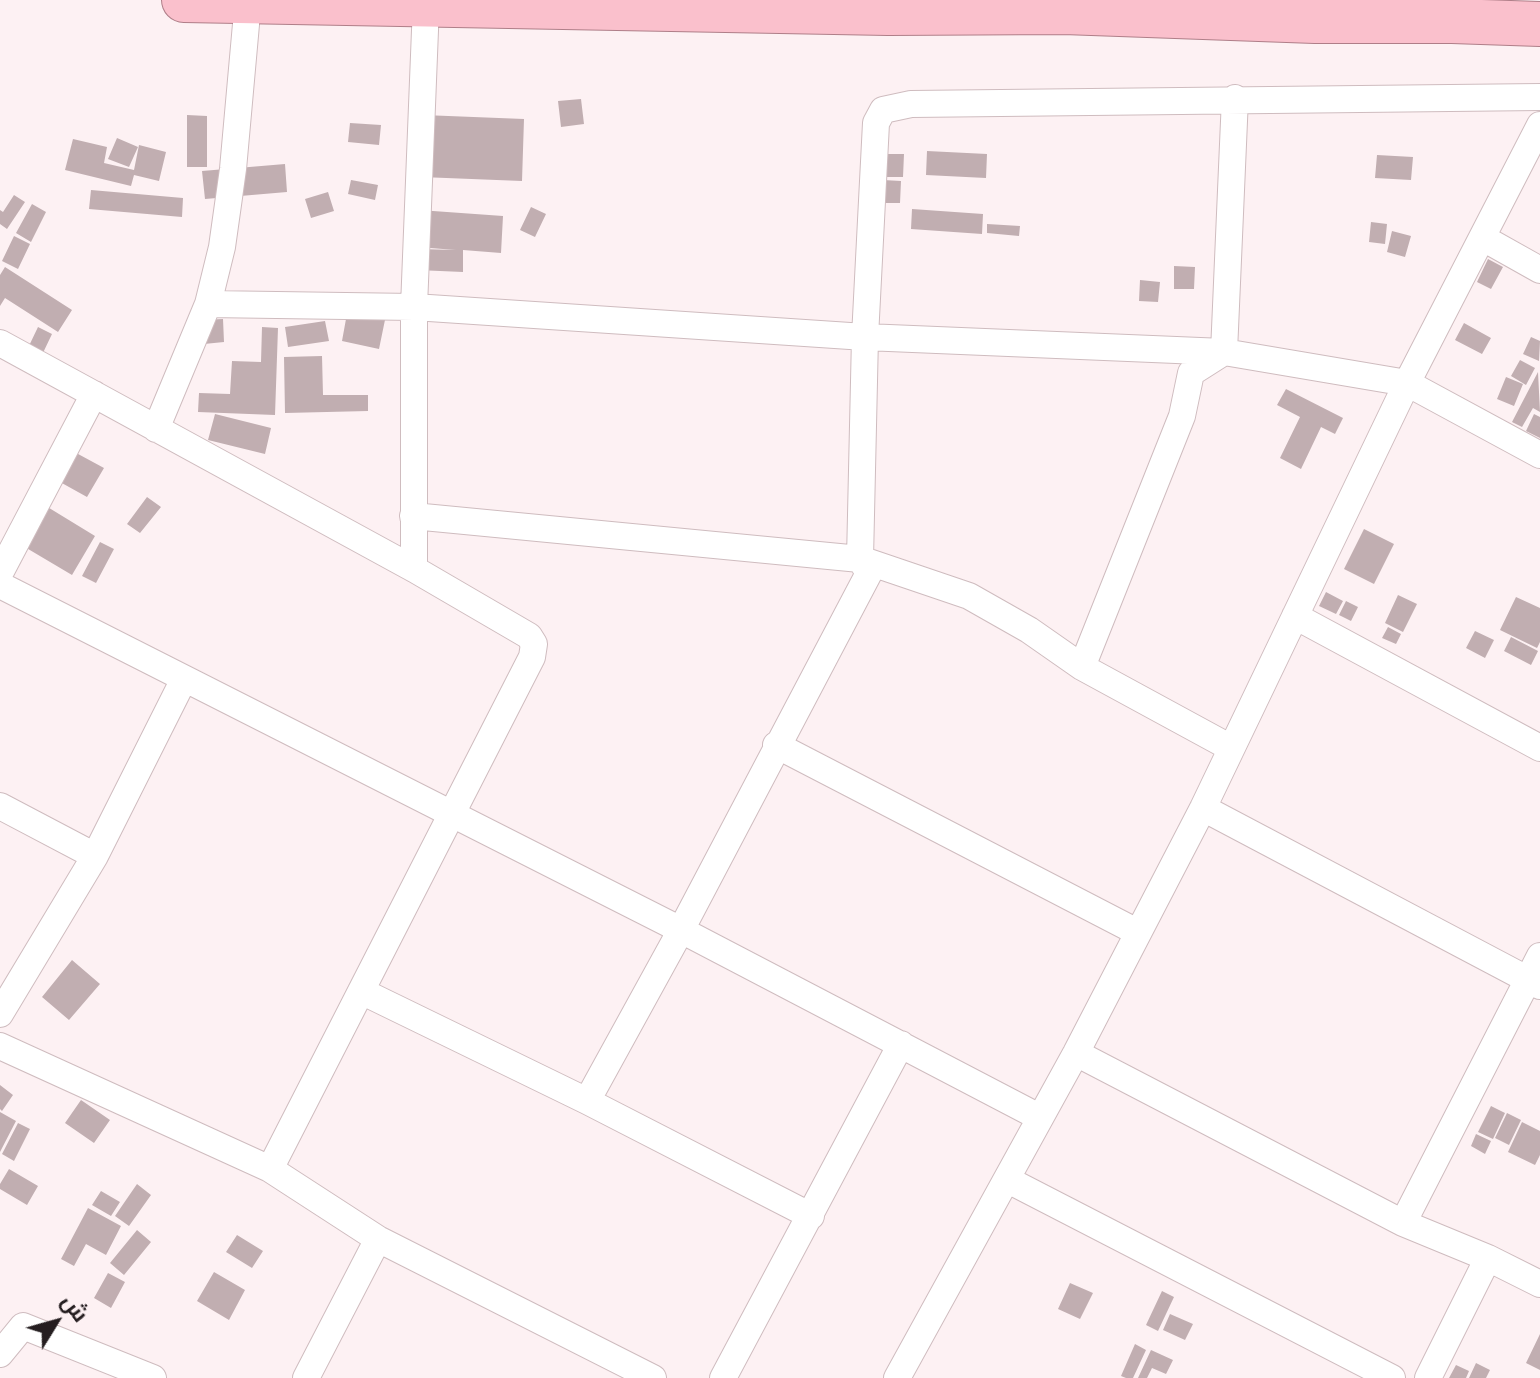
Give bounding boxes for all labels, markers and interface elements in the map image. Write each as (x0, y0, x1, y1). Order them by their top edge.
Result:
north arrow (16, 1282, 96, 1362)
text: ش (55, 1287, 96, 1327)

